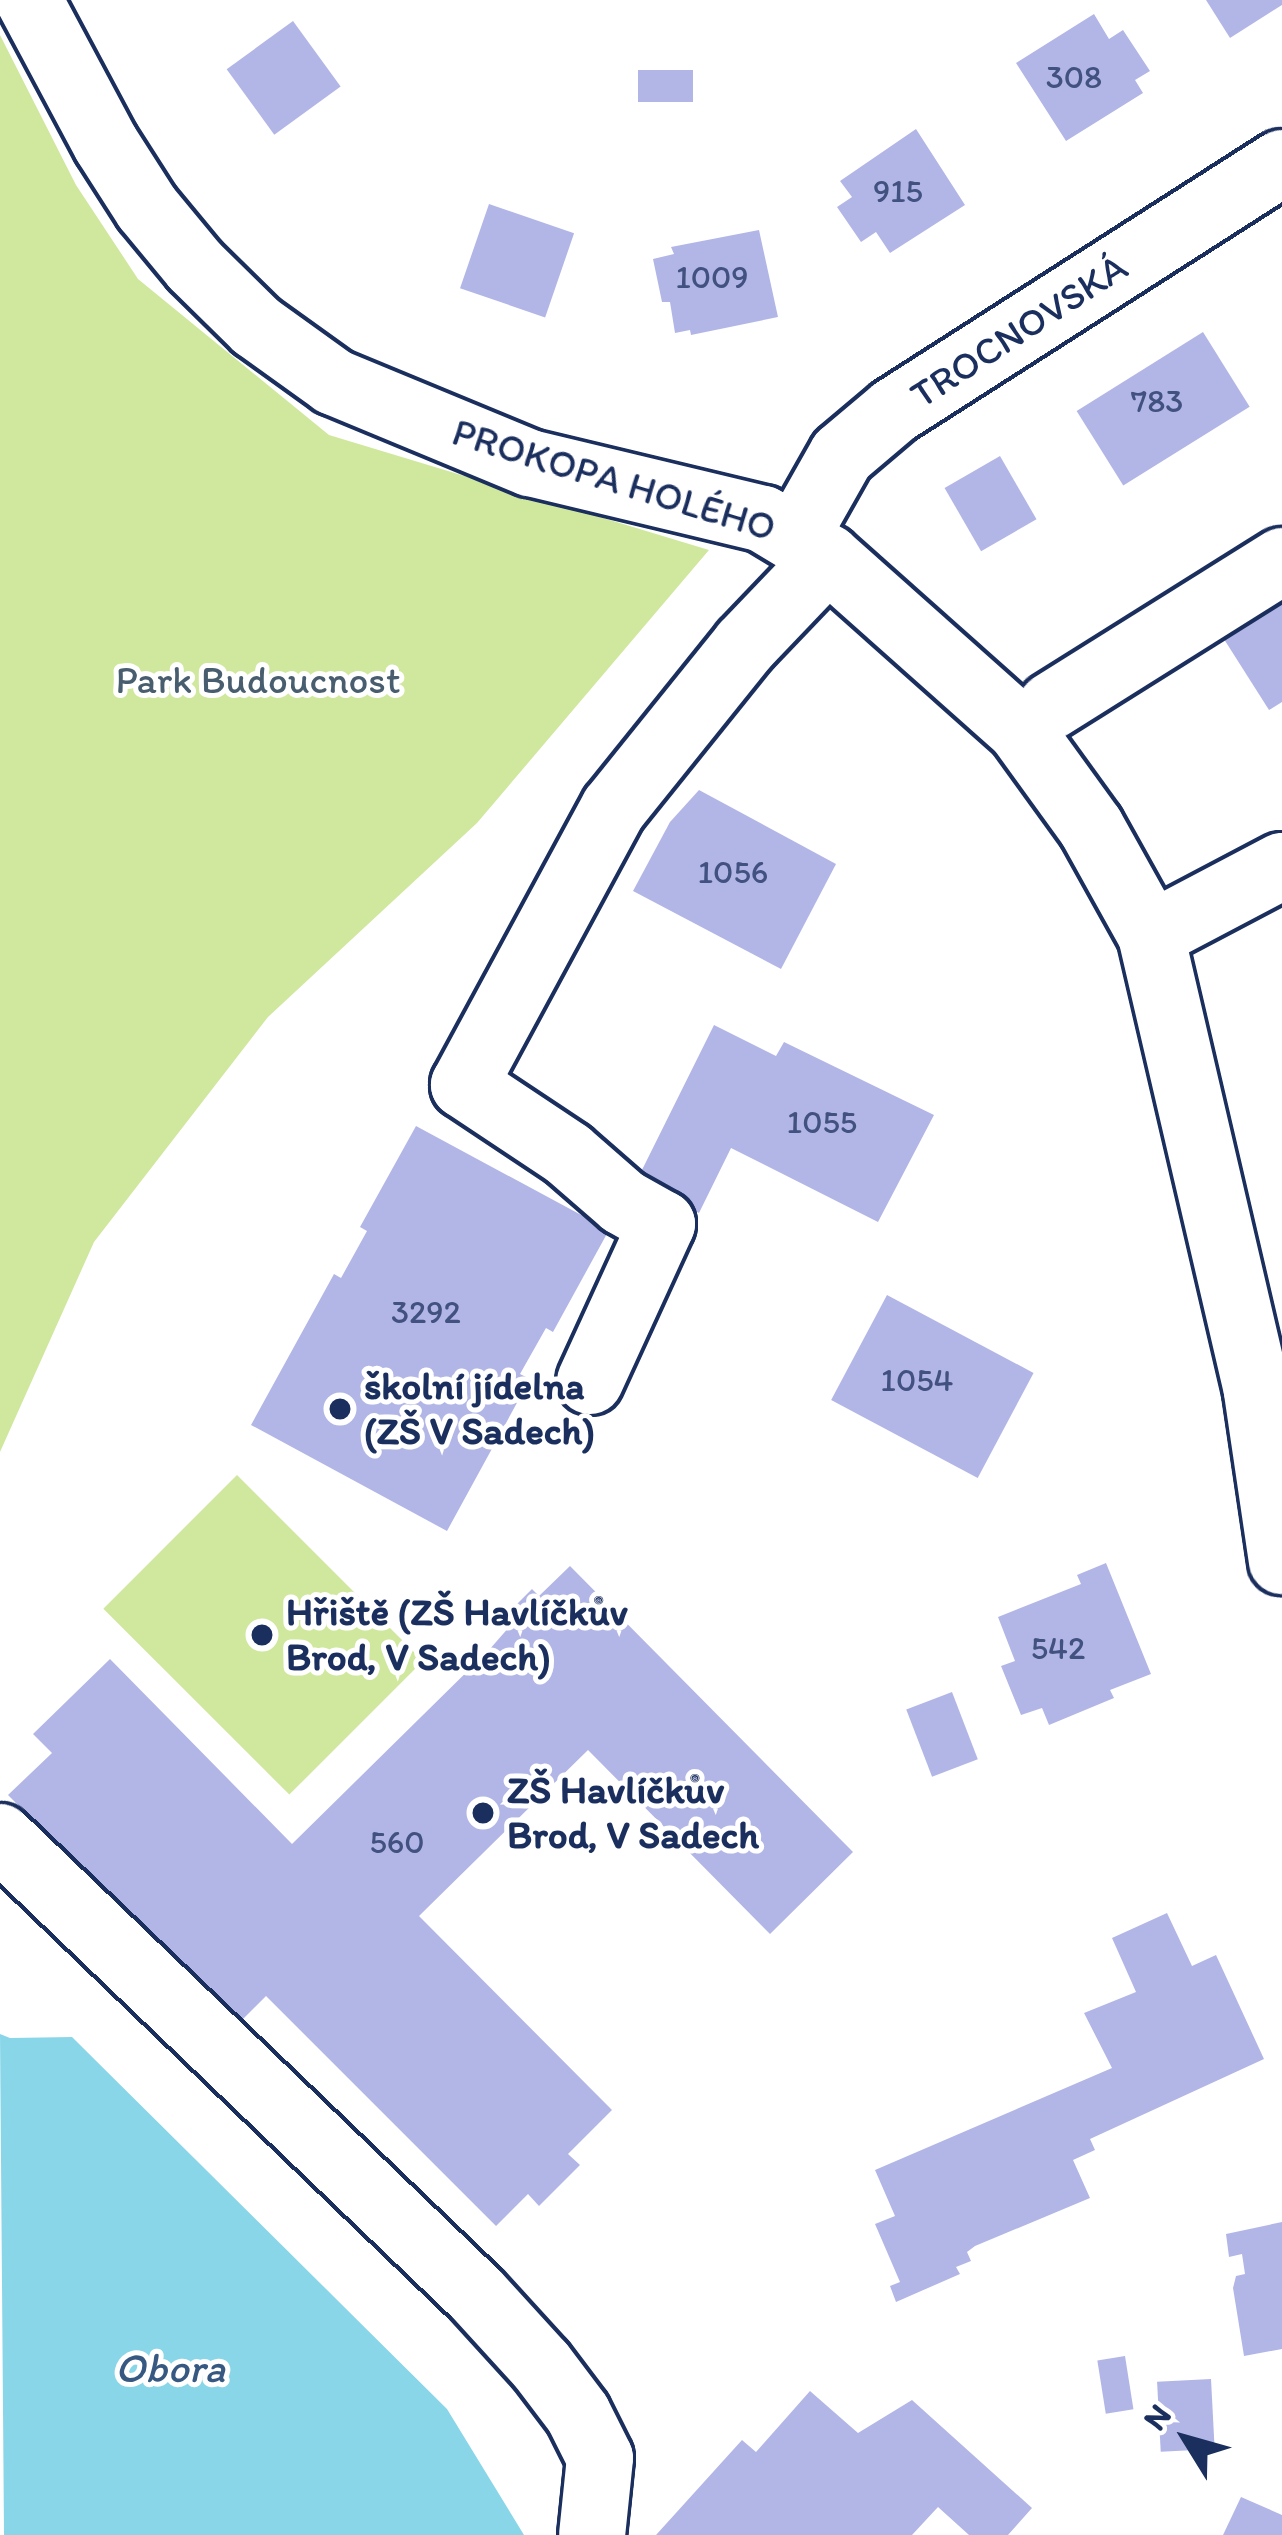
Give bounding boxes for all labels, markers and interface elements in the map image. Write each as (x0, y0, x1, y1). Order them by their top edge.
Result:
house number: 308 (1046, 57, 1102, 97)
house number: 915 (873, 171, 923, 211)
street label: TROCNOVSKÁ (902, 244, 1136, 418)
house number: 1009 (675, 257, 749, 297)
house number: 783 (1131, 381, 1183, 421)
street label: PROKOPA HOLÉHO (447, 409, 781, 551)
park label: Park Budoucnost (114, 657, 402, 703)
house number: 1056 (698, 852, 768, 892)
house number: 1055 (787, 1102, 857, 1142)
house number: 3292 (391, 1292, 461, 1332)
house number: 1054 (881, 1360, 953, 1400)
place label: školní jídelna (ZŠ V Sadech) (364, 1364, 595, 1455)
marker: školní jídelna (ZŠ V Sadech) (327, 1396, 353, 1422)
place label: Hřiště (ZŠ Havlíčkův Brod, V Sadech) (286, 1590, 628, 1681)
marker: Hřiště (ZŠ Havlíčkův Brod, V Sadech) (249, 1622, 275, 1648)
house number: 542 (1031, 1628, 1085, 1668)
place label: ZŠ Havlíčkův Brod, V Sadech (507, 1768, 759, 1859)
marker: ZŠ Havlíčkův Brod, V Sadech (470, 1800, 496, 1826)
house number: 560 (369, 1822, 425, 1862)
water label: Obora (115, 2343, 225, 2393)
north arrow (1126, 2379, 1246, 2499)
text: N (1135, 2396, 1179, 2438)

